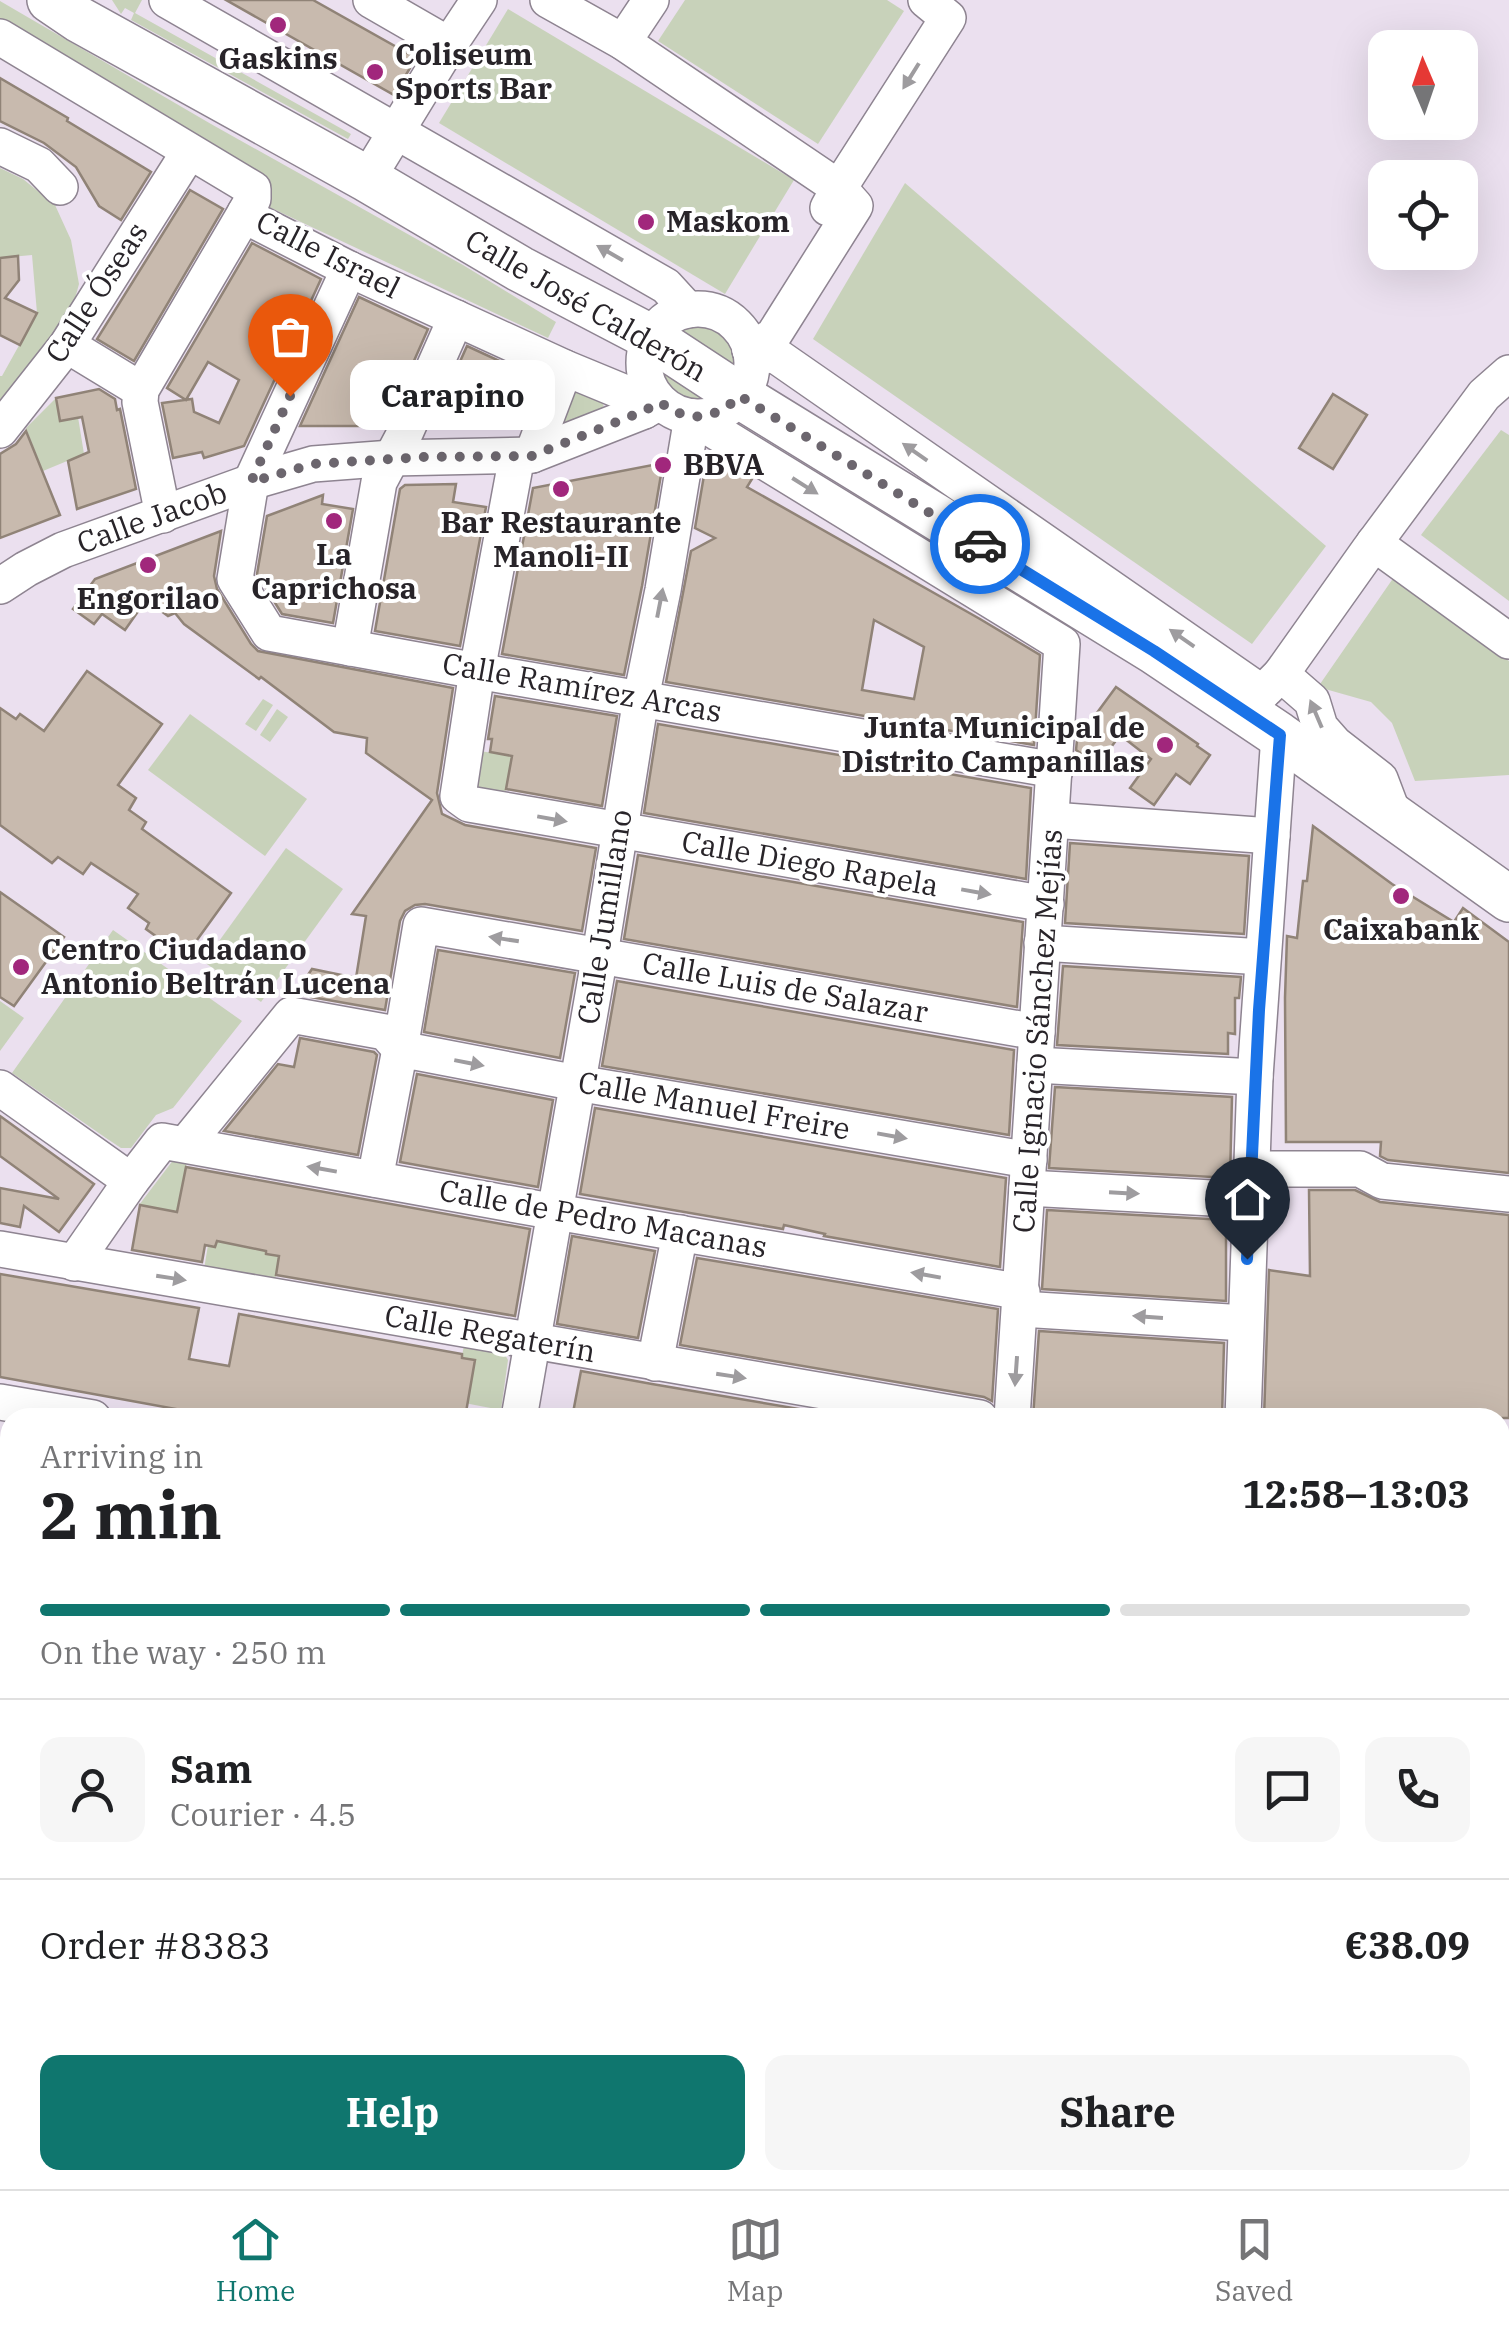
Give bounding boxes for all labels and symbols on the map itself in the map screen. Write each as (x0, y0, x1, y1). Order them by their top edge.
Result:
marker: Gaskins (267, 14, 289, 36)
north arrow (1368, 30, 1478, 140)
place label: Coliseum Sports Bar (395, 34, 552, 107)
place label: Gaskins (218, 38, 338, 77)
marker: Coliseum Sports Bar (364, 61, 386, 83)
one-way arrow (903, 62, 921, 90)
street label: Calle Israel (250, 201, 407, 307)
place label: Maskom (666, 201, 790, 240)
marker: Maskom (635, 211, 657, 233)
street label: Calle Óseas (36, 214, 156, 370)
street label: Calle José Calderón (459, 220, 715, 390)
one-way arrow (596, 245, 624, 262)
pin (248, 294, 333, 397)
callout: Carapino (350, 361, 555, 431)
one-way arrow (902, 443, 928, 462)
place label: BBVA (683, 444, 764, 483)
marker: BBVA (652, 454, 674, 476)
street label: Calle Jacob (71, 471, 232, 562)
one-way arrow (791, 477, 819, 494)
marker: Bar Restaurante Manoli-II (550, 478, 572, 500)
courier (930, 494, 1030, 594)
place label: Bar Restaurante Manoli-II (441, 502, 682, 575)
marker: La Caprichosa (323, 510, 345, 532)
place label: La Caprichosa (251, 534, 417, 607)
marker: Engorilao (137, 554, 159, 576)
place label: Engorilao (76, 578, 220, 617)
one-way arrow (653, 587, 669, 618)
one-way arrow (1169, 629, 1195, 648)
street label: Calle Ramírez Arcas (440, 643, 725, 730)
one-way arrow (1308, 700, 1324, 729)
place label: Junta Municipal de Distrito Campanillas (841, 707, 1145, 780)
marker: Junta Municipal de Distrito Campanillas (1154, 734, 1176, 756)
street label: Calle Jumillano (567, 806, 640, 1027)
one-way arrow (537, 812, 568, 827)
street label: Calle Diego Rapela (679, 821, 942, 904)
street label: Calle Ignacio Sánchez Mejías (1003, 828, 1070, 1234)
one-way arrow (960, 885, 992, 900)
marker: Caixabank (1390, 885, 1412, 907)
place label: Caixabank (1323, 909, 1479, 948)
place label: Centro Ciudadano Antonio Beltrán Lucena (41, 929, 390, 1002)
one-way arrow (488, 931, 519, 946)
street label: Calle Luis de Salazar (639, 942, 931, 1031)
marker: Centro Ciudadano Antonio Beltrán Lucena (10, 956, 32, 978)
one-way arrow (454, 1055, 485, 1071)
street label: Calle Manuel Freire (575, 1061, 853, 1148)
one-way arrow (877, 1129, 909, 1144)
pin (1205, 1157, 1290, 1260)
one-way arrow (306, 1161, 337, 1177)
street label: Calle de Pedro Macanas (436, 1169, 770, 1266)
one-way arrow (1109, 1185, 1141, 1201)
one-way arrow (909, 1267, 941, 1282)
one-way arrow (155, 1271, 187, 1286)
street label: Calle Regaterín (382, 1295, 599, 1370)
one-way arrow (1131, 1309, 1163, 1325)
one-way arrow (1007, 1356, 1023, 1388)
one-way arrow (716, 1369, 747, 1384)

